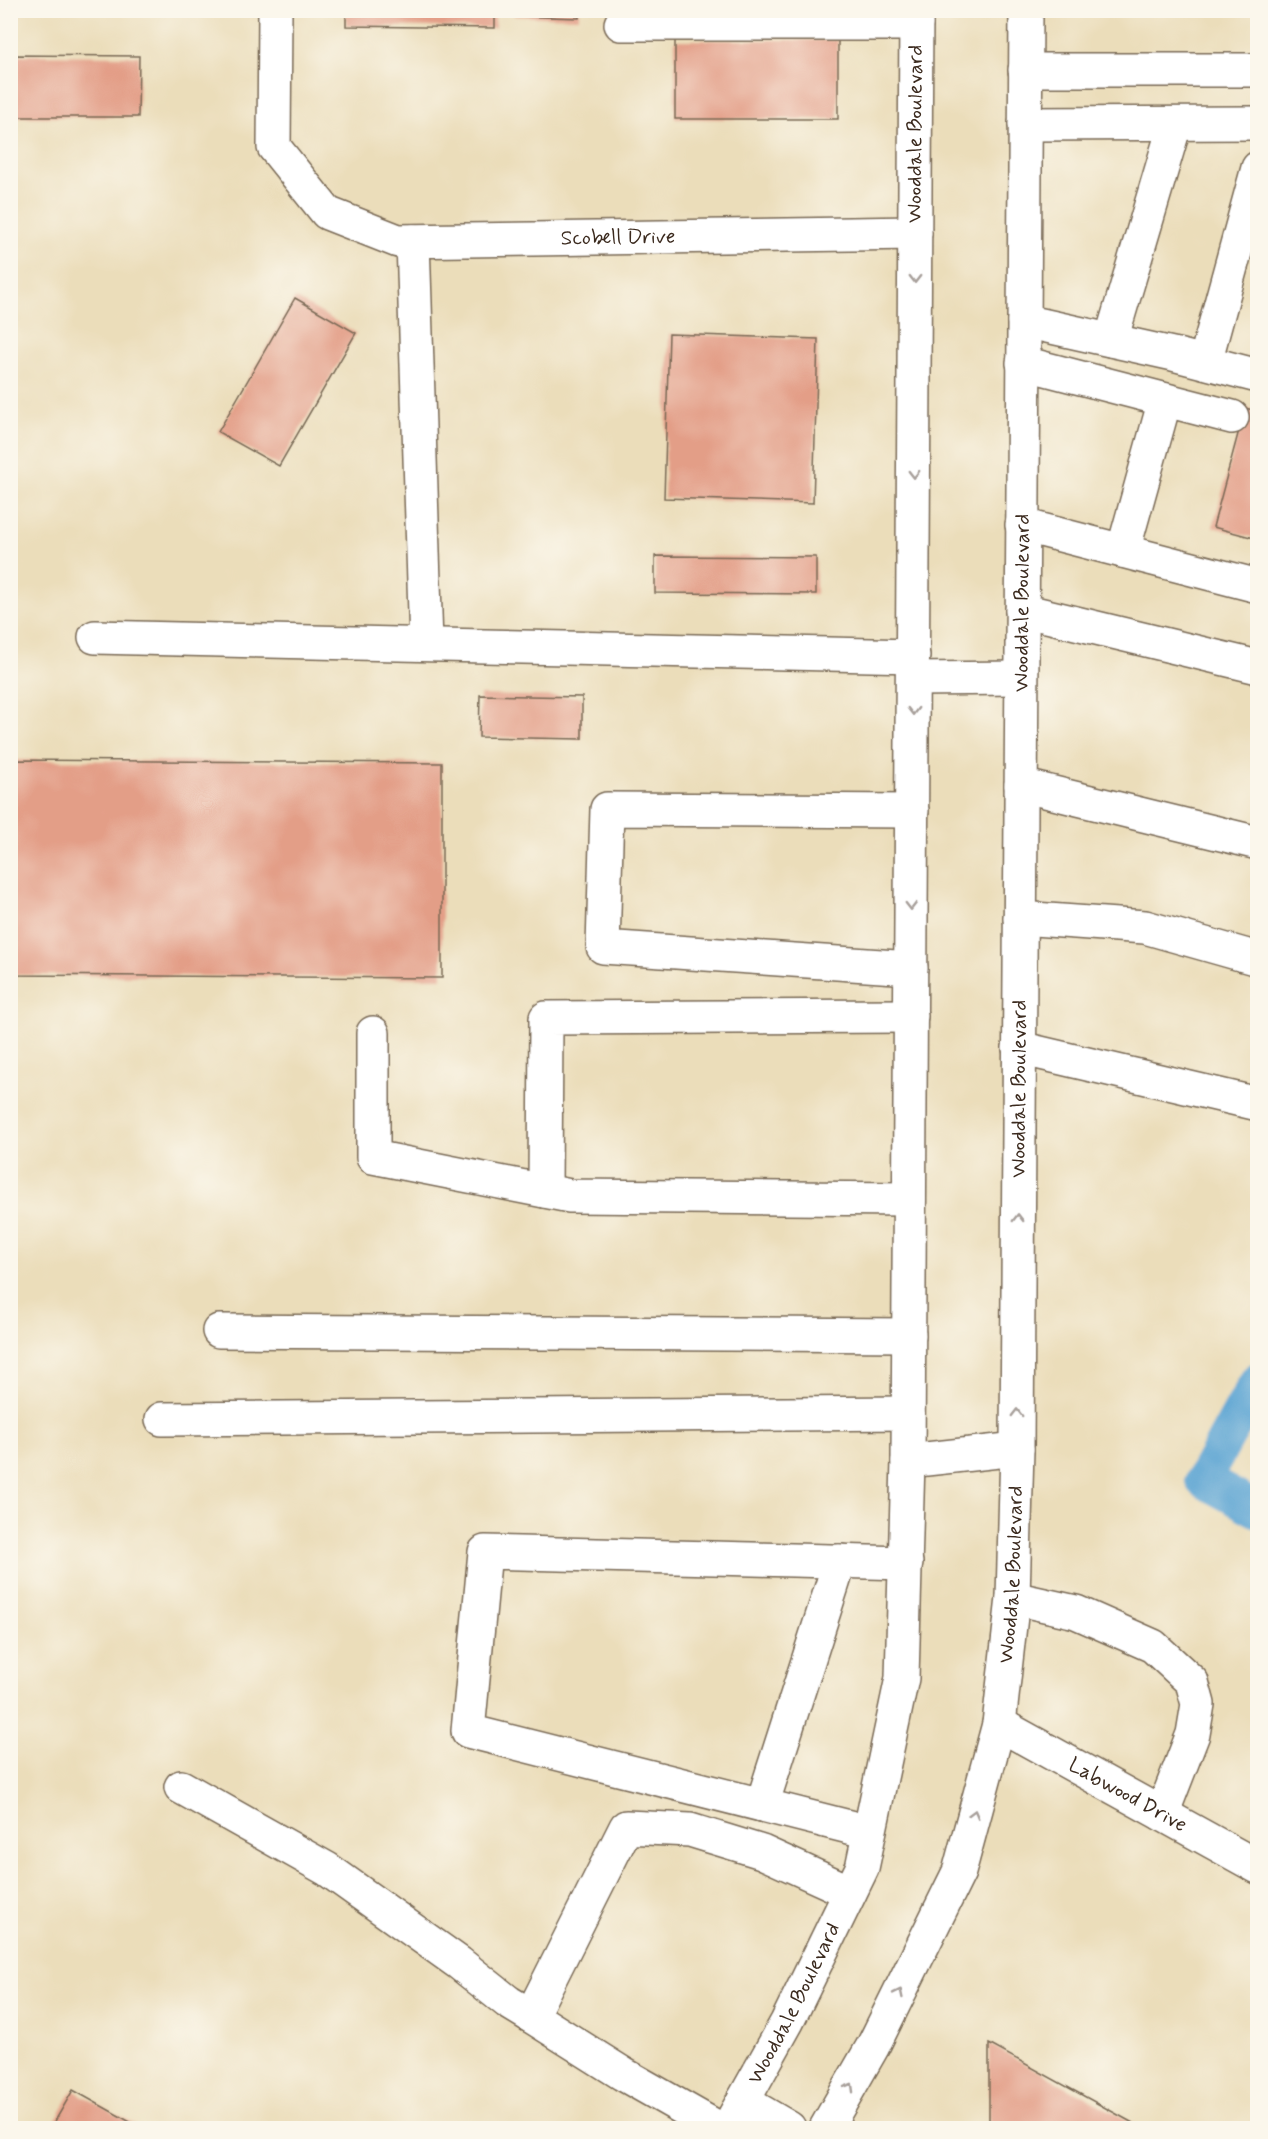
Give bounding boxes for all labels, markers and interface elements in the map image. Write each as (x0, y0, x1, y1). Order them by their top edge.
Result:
street label: Wooddale Boulevard (901, 45, 930, 223)
street label: Scobell Drive (561, 223, 676, 252)
one-way arrow (909, 274, 921, 283)
one-way arrow (908, 469, 920, 478)
street label: Wooddale Boulevard (1008, 514, 1037, 692)
one-way arrow (906, 706, 919, 715)
one-way arrow (905, 901, 917, 910)
street label: Wooddale Boulevard (1005, 1000, 1034, 1178)
one-way arrow (1012, 1214, 1024, 1223)
one-way arrow (1011, 1409, 1023, 1418)
street label: Wooddale Boulevard (992, 1485, 1030, 1665)
street label: Labwood Drive (1063, 1751, 1192, 1839)
one-way arrow (967, 1809, 980, 1819)
street label: Wooddale Boulevard (741, 1918, 847, 2089)
one-way arrow (892, 1989, 903, 2000)
one-way arrow (842, 2083, 854, 2093)

